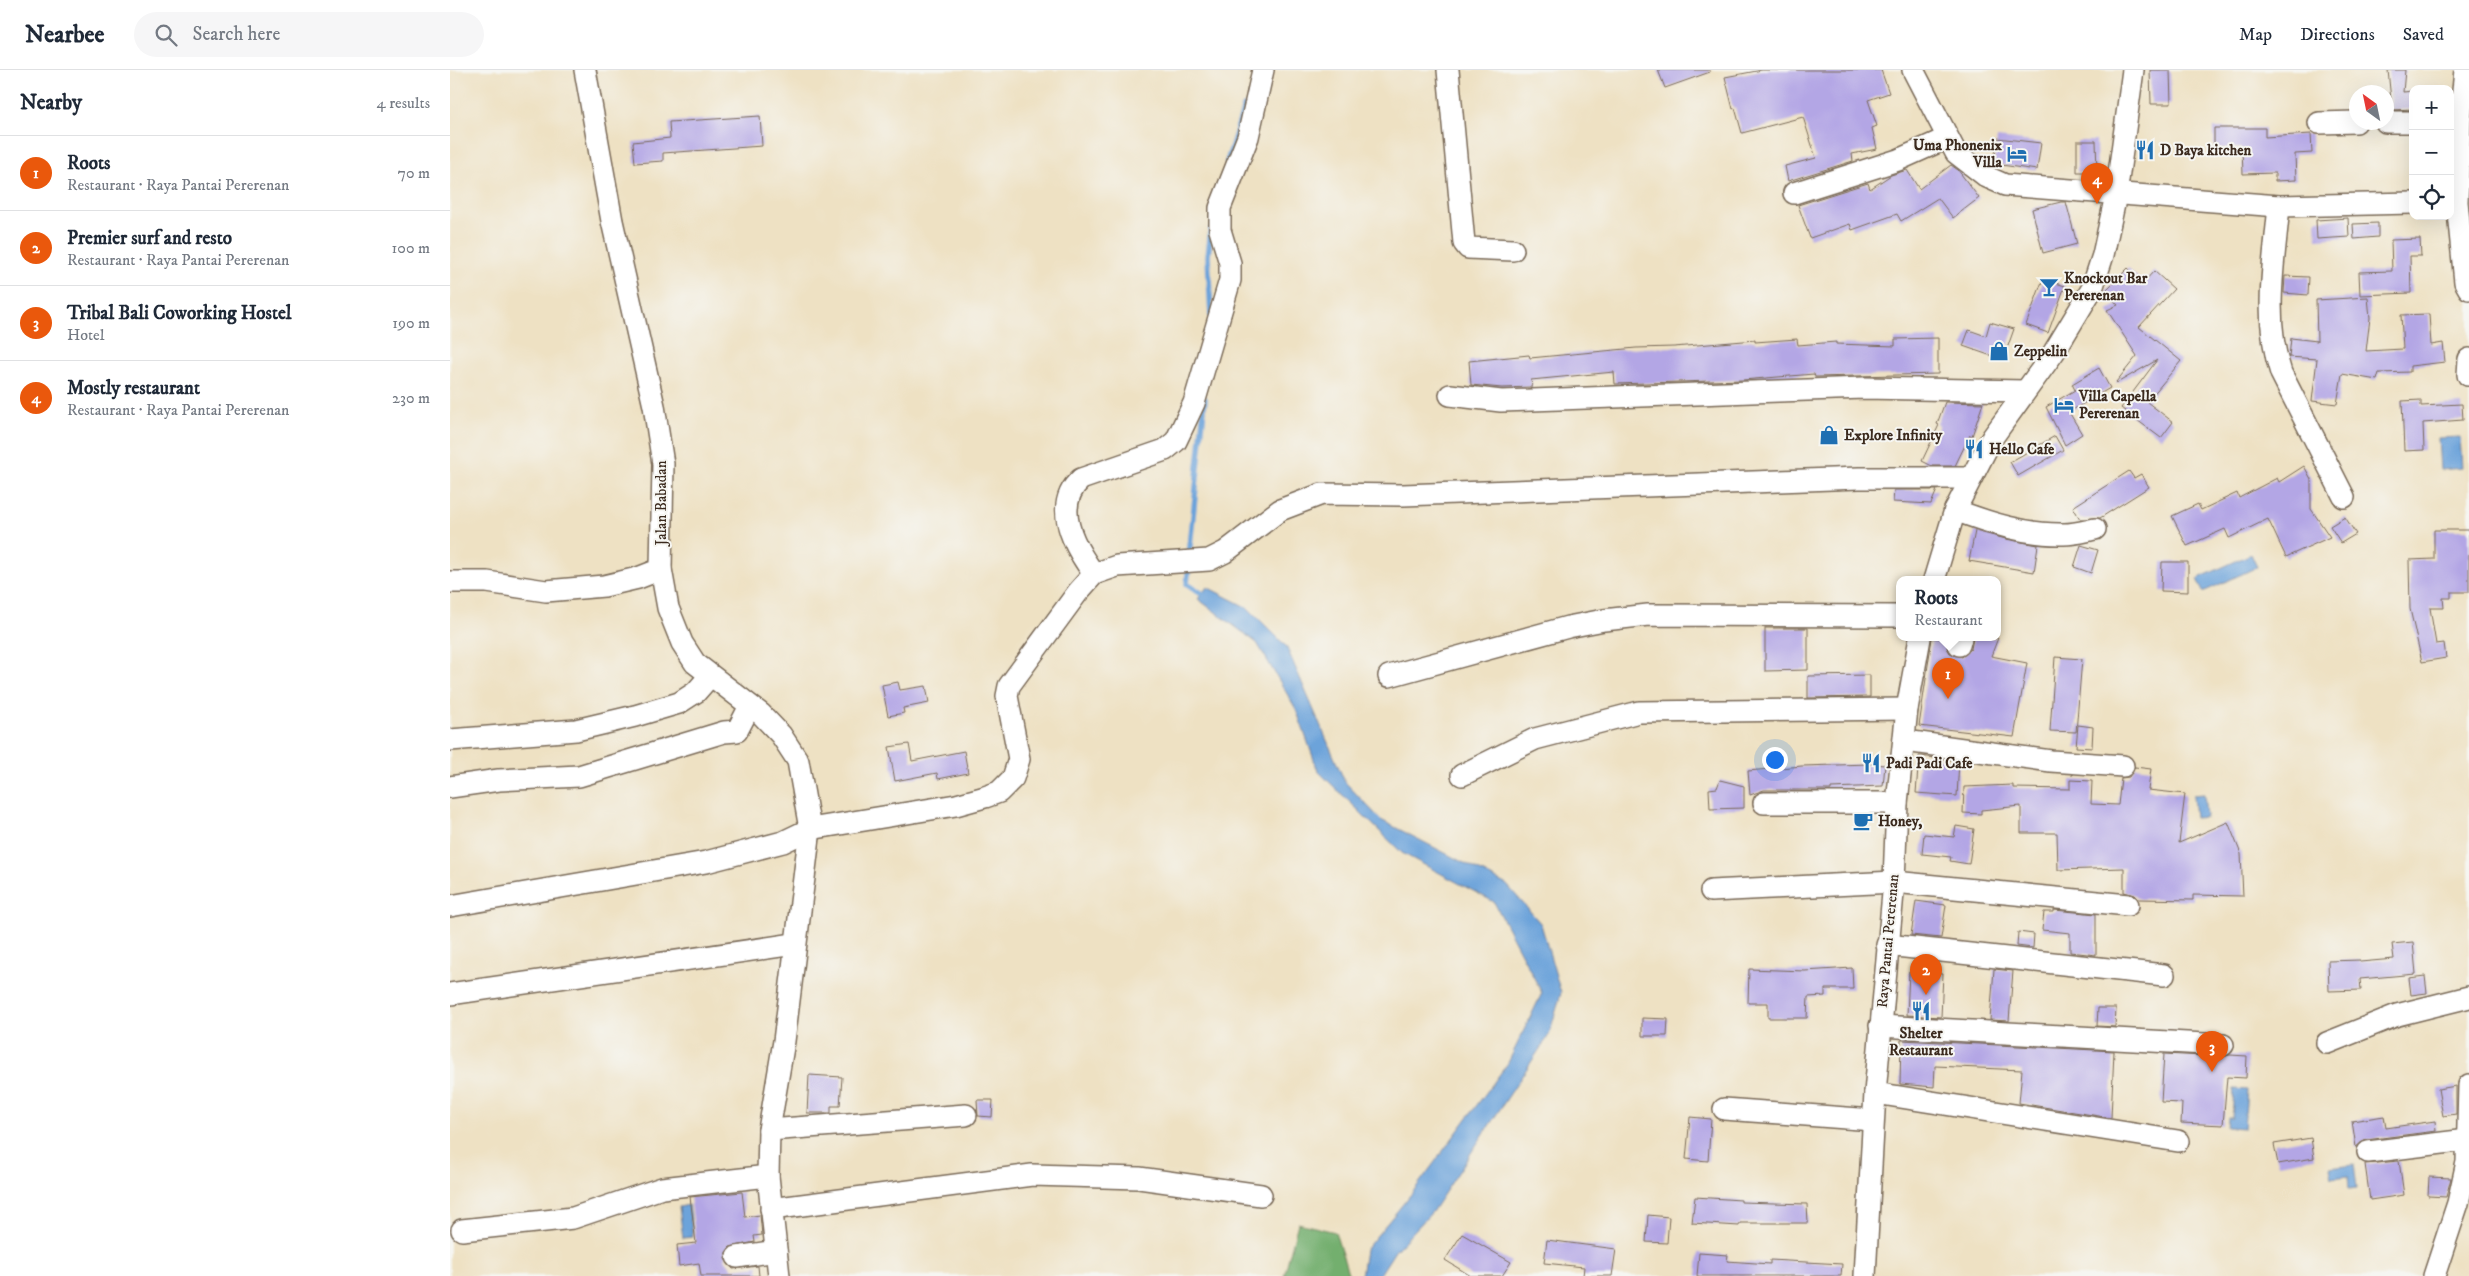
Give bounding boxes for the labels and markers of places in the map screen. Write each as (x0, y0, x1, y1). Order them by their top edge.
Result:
place label: Uma Phonenix Villa (1913, 136, 2003, 172)
restaurant icon: D Baya kitchen (2134, 139, 2156, 161)
place label: D Baya kitchen (2160, 141, 2251, 160)
hotel icon: Uma Phonenix Villa (2006, 143, 2028, 165)
pin: 4 (2081, 163, 2113, 204)
place label: Knockout Bar Pererenan (2064, 269, 2148, 305)
bar icon: Knockout Bar Pererenan (2038, 276, 2060, 298)
shop icon: Zeppelin (1988, 340, 2010, 362)
place label: Zeppelin (2014, 342, 2067, 361)
place label: Villa Capella Pererenan (2078, 387, 2157, 423)
hotel icon: Villa Capella Pererenan (2053, 394, 2075, 416)
shop icon: Explore Infinity (1818, 424, 1840, 446)
place label: Explore Infinity (1844, 426, 1943, 445)
restaurant icon: Hello Cafe (1963, 438, 1985, 460)
place label: Hello Cafe (1989, 440, 2055, 459)
pin: 1 (1932, 658, 1964, 699)
restaurant icon: Padi Padi Cafe (1860, 752, 1882, 774)
place label: Padi Padi Cafe (1886, 754, 1973, 773)
cafe icon: Honey, (1852, 810, 1874, 832)
place label: Honey, (1878, 812, 1922, 831)
pin: 2 (1910, 954, 1942, 995)
restaurant icon: Shelter Restaurant (1910, 1000, 1932, 1022)
place label: Shelter Restaurant (1889, 1024, 1953, 1060)
pin: 3 (2196, 1031, 2228, 1072)

